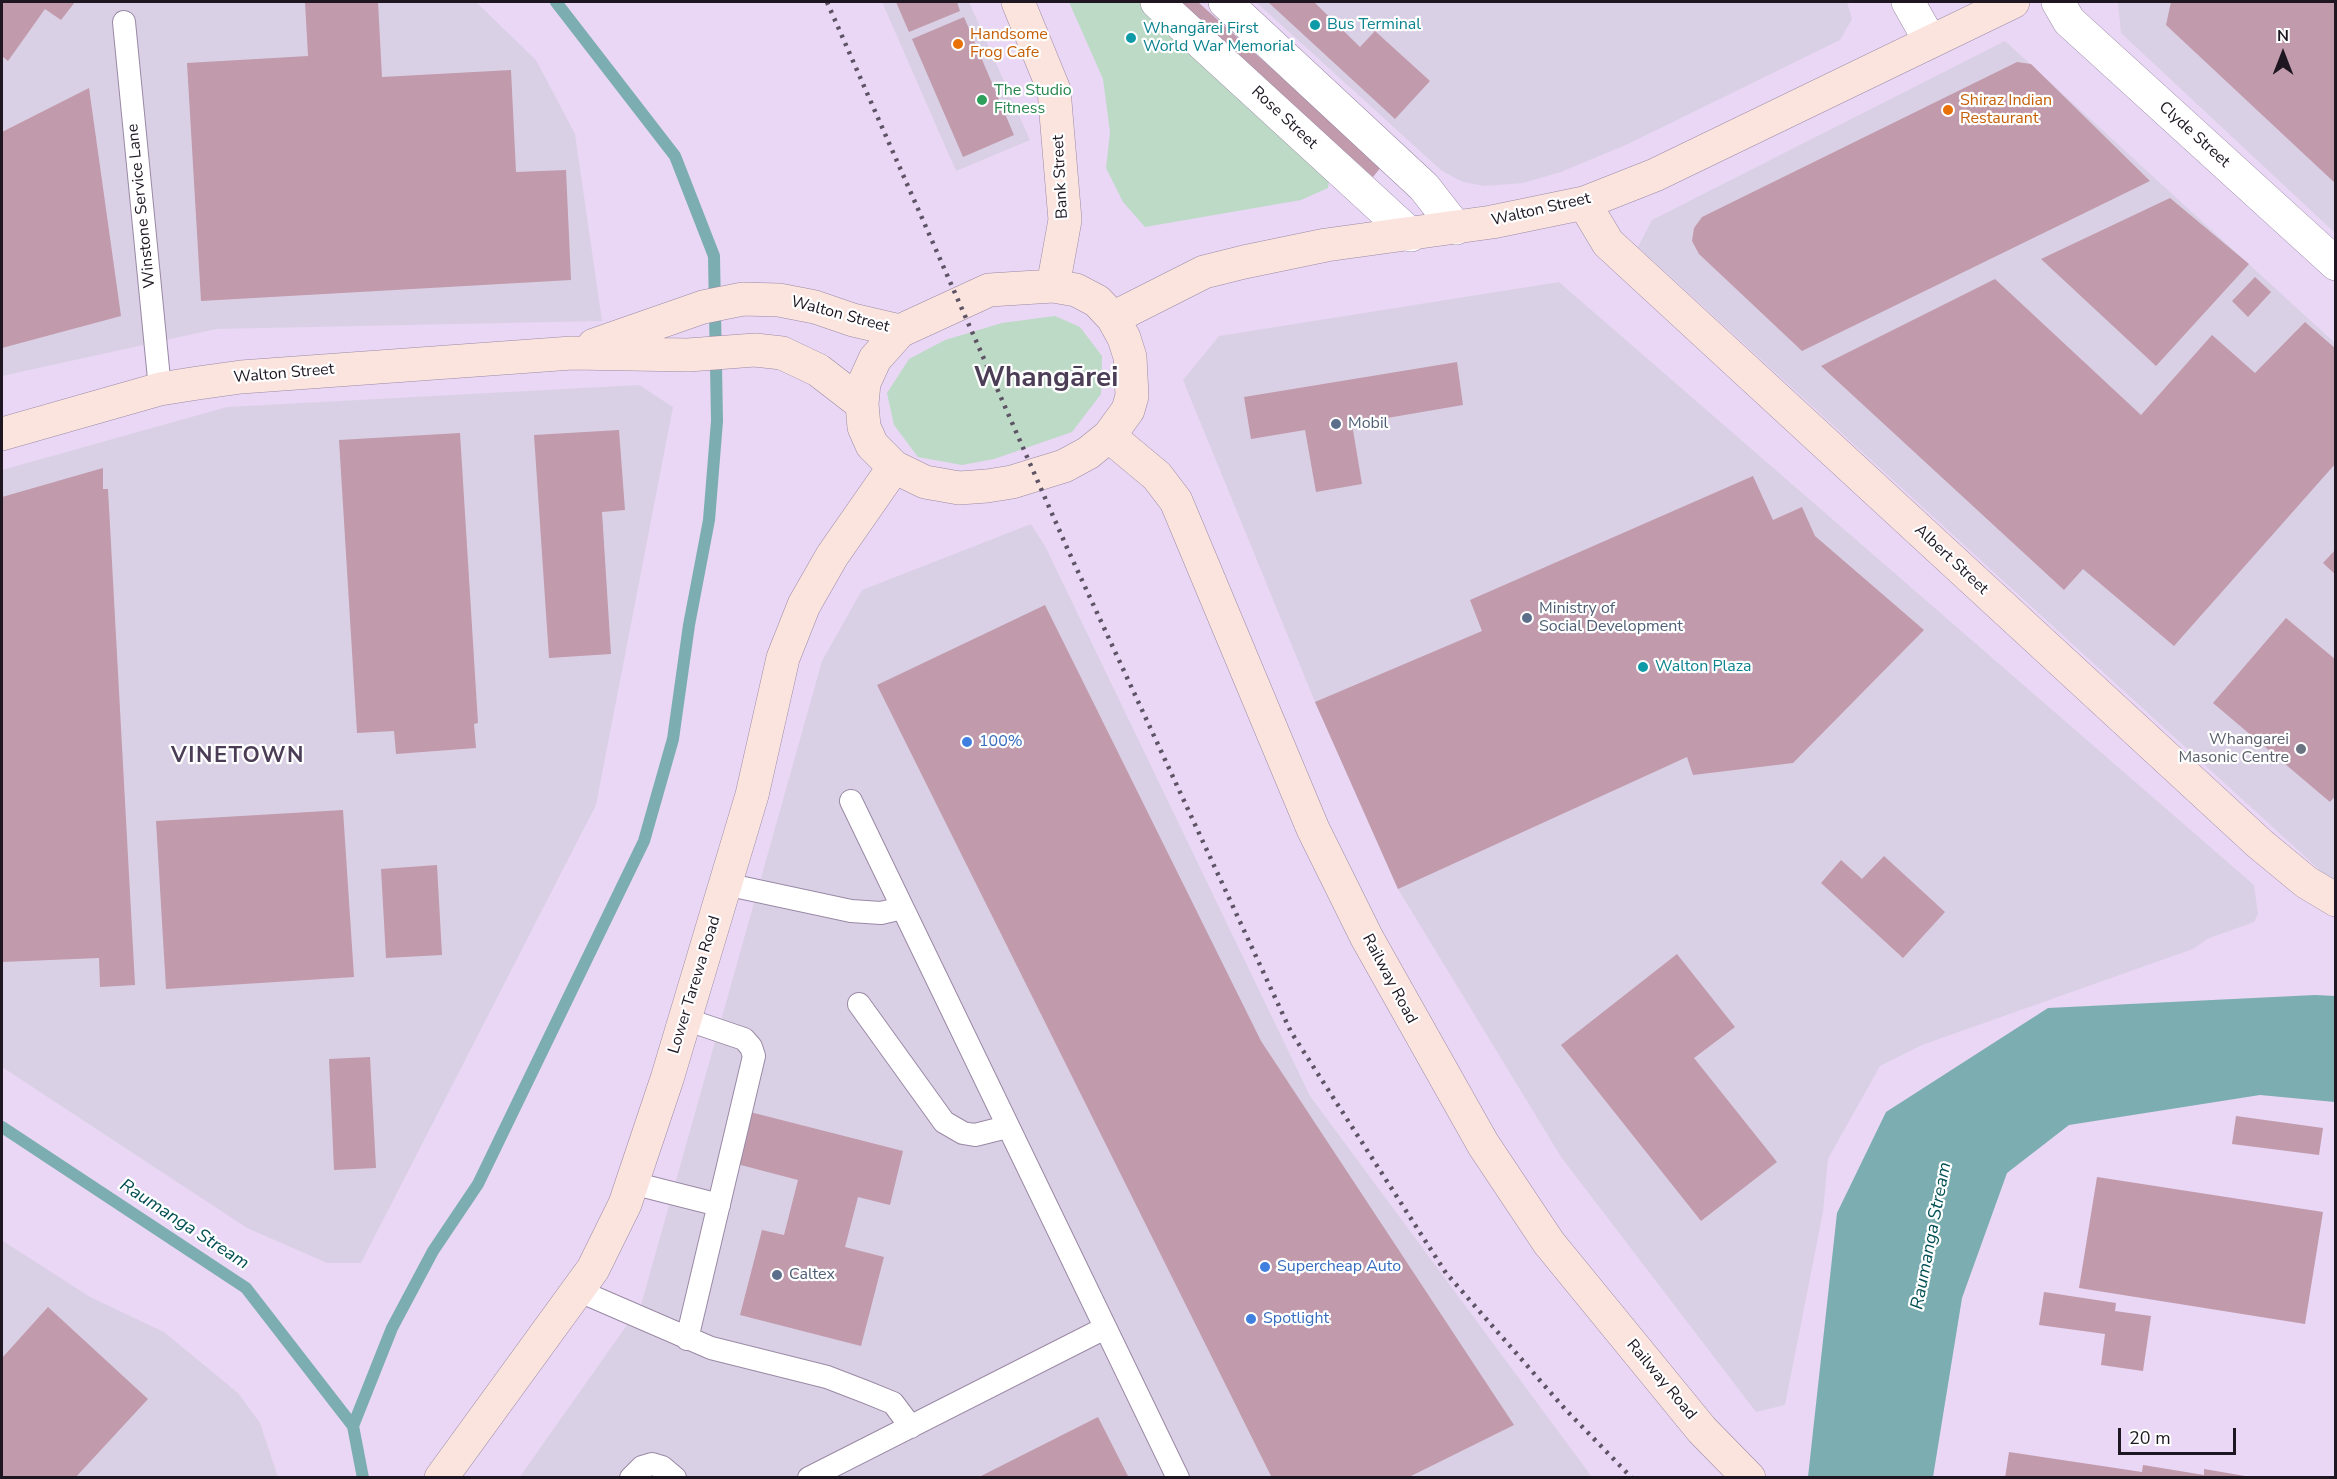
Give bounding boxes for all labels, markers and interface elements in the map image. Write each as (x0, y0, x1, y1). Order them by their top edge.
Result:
place label: Bus Terminal (1327, 15, 1421, 35)
marker: Bus Terminal (1308, 18, 1322, 32)
place label: Whangārei First World War Memorial (1143, 19, 1295, 57)
north arrow (2253, 24, 2313, 84)
place label: Handsome Frog Cafe (970, 25, 1048, 63)
text: N (2277, 25, 2289, 47)
marker: Whangārei First World War Memorial (1124, 31, 1138, 45)
marker: Handsome Frog Cafe (951, 37, 965, 51)
place label: The Studio Fitness (994, 81, 1072, 119)
street label: Rose Street (1247, 83, 1321, 153)
place label: Shiraz Indian Restaurant (1960, 91, 2052, 129)
marker: The Studio Fitness (975, 93, 989, 107)
street label: Clyde Street (2154, 98, 2234, 172)
marker: Shiraz Indian Restaurant (1941, 103, 1955, 117)
street label: Winstone Service Lane (124, 123, 160, 289)
street label: Bank Street (1049, 134, 1073, 220)
street label: Walton Street (1490, 189, 1592, 231)
street label: Walton Street (789, 293, 891, 337)
street label: Walton Street (233, 360, 335, 388)
district label: Whangārei (974, 362, 1118, 396)
place label: Mobil (1348, 414, 1388, 434)
marker: Mobil (1329, 417, 1343, 431)
street label: Albert Street (1910, 521, 1992, 599)
place label: Ministry of Social Development (1539, 599, 1683, 637)
marker: Ministry of Social Development (1520, 611, 1534, 625)
place label: Walton Plaza (1655, 657, 1752, 677)
marker: Walton Plaza (1636, 660, 1650, 674)
place label: Whangarei Masonic Centre (2178, 730, 2289, 768)
place label: 100% (979, 732, 1023, 752)
marker: 100% (960, 735, 974, 749)
marker: Whangarei Masonic Centre (2294, 742, 2308, 756)
district label: VINETOWN (171, 744, 305, 770)
street label: Lower Tarewa Road (665, 914, 725, 1056)
street label: Railway Road (1357, 931, 1421, 1027)
water label: Raumanga Stream (1907, 1160, 1957, 1312)
water label: Raumanga Stream (115, 1175, 253, 1275)
place label: Supercheap Auto (1277, 1257, 1401, 1277)
marker: Supercheap Auto (1258, 1260, 1272, 1274)
place label: Caltex (789, 1265, 835, 1285)
marker: Caltex (770, 1268, 784, 1282)
place label: Spotlight (1263, 1309, 1329, 1329)
marker: Spotlight (1244, 1312, 1258, 1326)
street label: Railway Road (1622, 1336, 1700, 1424)
scale bar (2121, 1416, 2240, 1454)
text: 20 m (2129, 1426, 2171, 1450)

